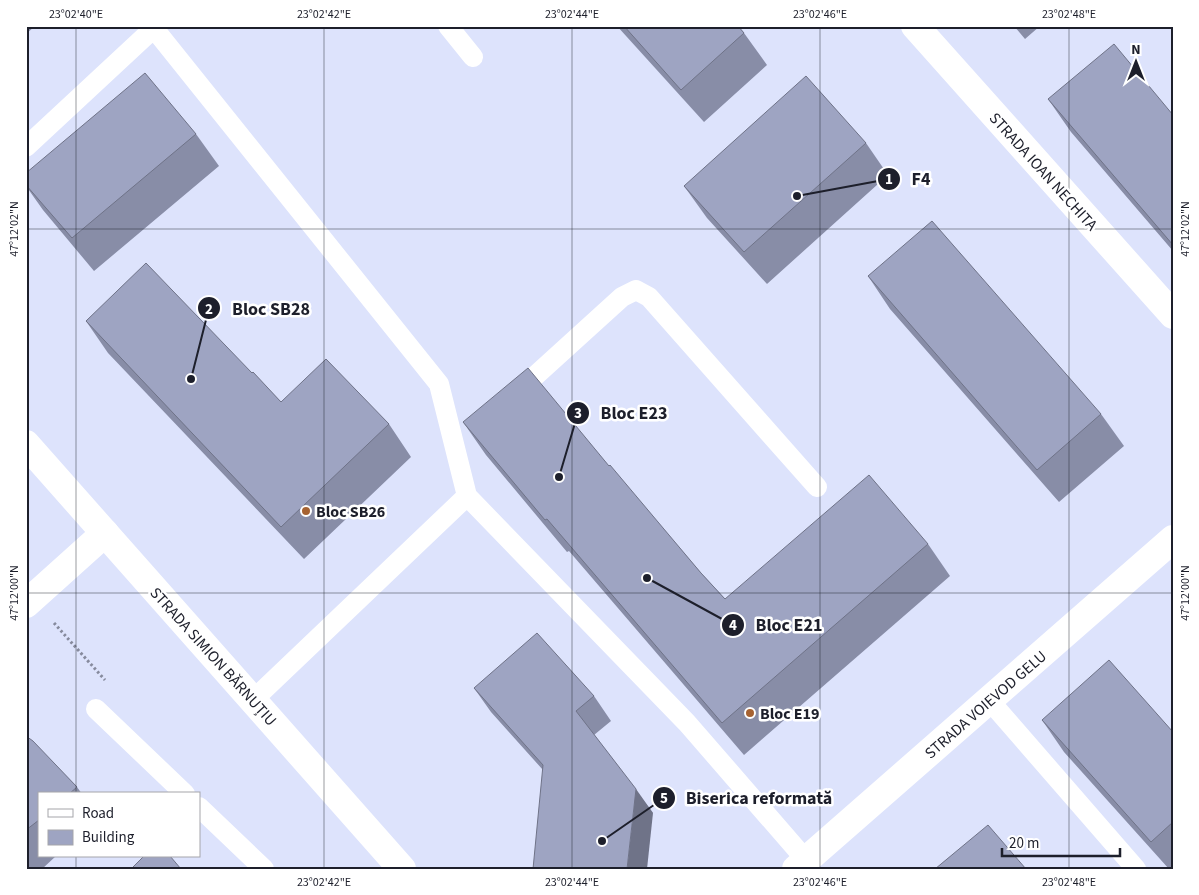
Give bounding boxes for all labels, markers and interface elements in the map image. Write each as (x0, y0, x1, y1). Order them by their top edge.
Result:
text: 23°02'40"E (49, 6, 103, 23)
text: 23°02'42"E (297, 6, 351, 23)
text: 23°02'44"E (545, 6, 599, 23)
text: 23°02'46"E (793, 6, 847, 23)
text: 23°02'48"E (1042, 6, 1096, 23)
north arrow (1112, 38, 1162, 88)
text: N (1131, 40, 1141, 60)
street label: STRADA IOAN NECHITA (984, 108, 1103, 236)
callout: F4 (877, 163, 941, 196)
text: F4 (912, 167, 931, 192)
text: 1 (885, 169, 893, 190)
text: 47°12'02"N (6, 201, 23, 257)
text: 47°12'02"N (1177, 201, 1194, 257)
callout: Bloc SB28 (197, 292, 320, 325)
text: Bloc SB28 (232, 297, 310, 322)
text: 2 (205, 299, 213, 320)
callout: Bloc E23 (565, 396, 677, 429)
text: Bloc E23 (601, 401, 667, 426)
text: 3 (574, 403, 582, 424)
place label: Bloc SB26 (316, 501, 385, 523)
marker: Bloc SB26 (300, 505, 312, 517)
text: 47°12'00"N (6, 565, 23, 621)
text: 47°12'00"N (1177, 565, 1194, 621)
street label: STRADA SIMION BĂRNUȚIU (145, 582, 282, 731)
callout: Bloc E21 (721, 608, 833, 641)
text: Bloc E21 (756, 613, 822, 638)
text: 4 (729, 615, 737, 636)
street label: STRADA VOIEVOD GELU (920, 646, 1051, 764)
place label: Bloc E19 (760, 703, 820, 725)
marker: Bloc E19 (744, 707, 756, 719)
callout: Biserica reformată (651, 781, 843, 814)
text: Biserica reformată (686, 786, 832, 811)
text: 5 (660, 788, 668, 809)
legend (38, 792, 200, 858)
text: Road (82, 803, 114, 824)
scale bar (1002, 825, 1119, 857)
text: Building (82, 827, 135, 848)
text: 20 m (1009, 833, 1039, 854)
text: 23°02'42"E (297, 874, 351, 891)
text: 23°02'44"E (545, 874, 599, 891)
text: 23°02'46"E (793, 874, 847, 891)
text: 23°02'48"E (1042, 874, 1096, 891)

